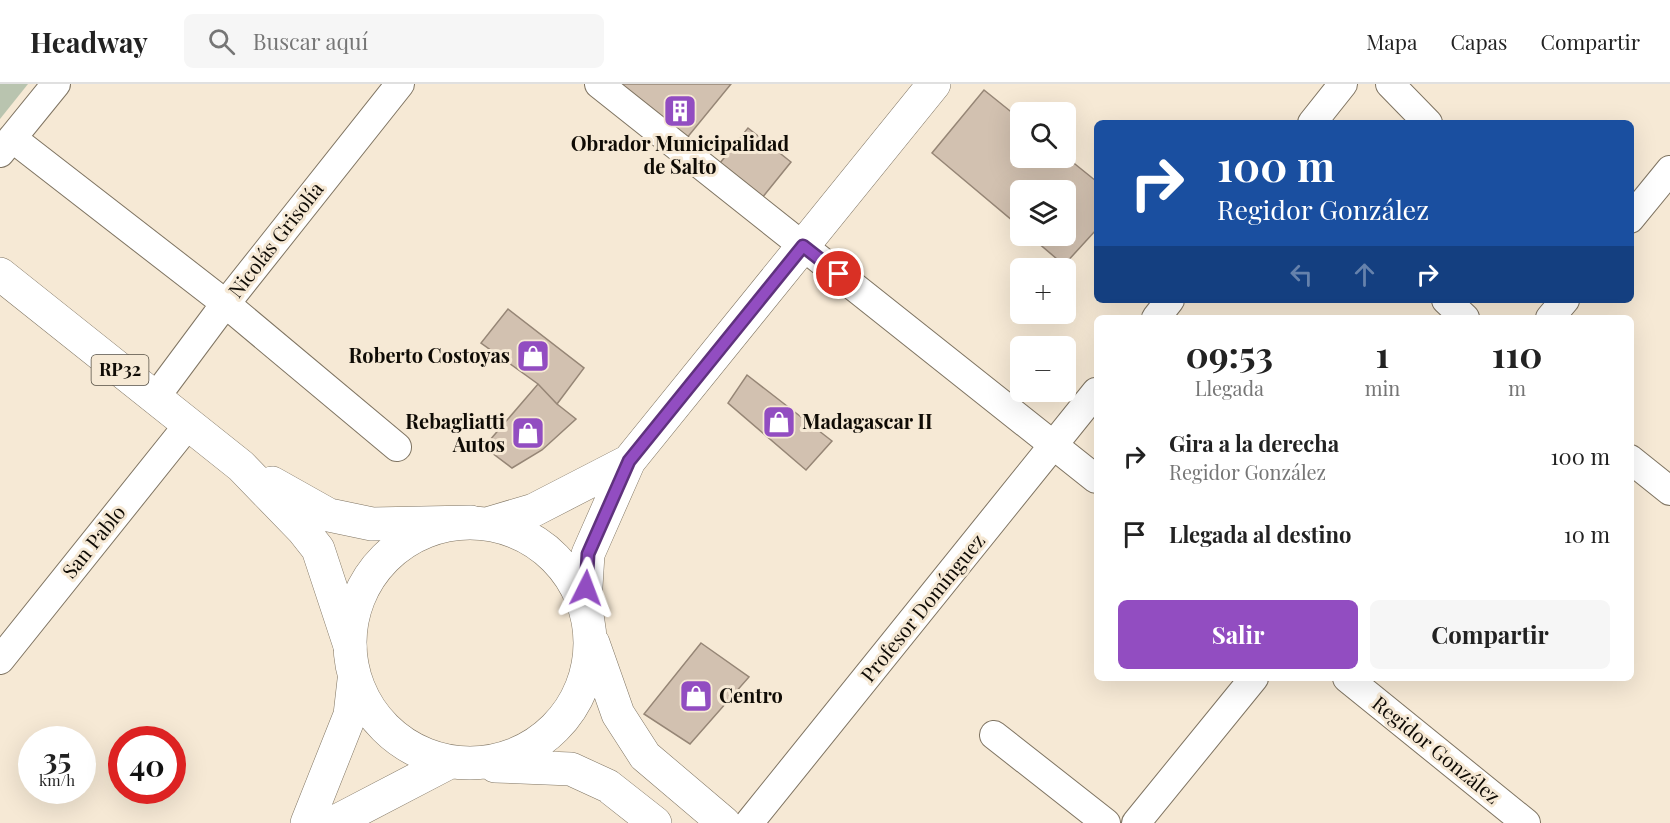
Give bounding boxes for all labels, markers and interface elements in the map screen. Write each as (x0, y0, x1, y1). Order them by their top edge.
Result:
search box (184, 14, 604, 68)
text: Headway (30, 23, 148, 60)
icon: search (205, 25, 238, 58)
text: Buscar aquí (253, 26, 368, 56)
text: Mapa (1366, 27, 1418, 55)
text: Capas (1451, 27, 1507, 55)
text: Compartir (1540, 27, 1640, 55)
building icon: Obrador Municipalidad de Salto (662, 93, 698, 129)
map controls (1010, 102, 1076, 402)
button: search (1010, 102, 1076, 168)
place label: Obrador Municipalidad de Salto (571, 129, 789, 179)
text: 100 m (1217, 137, 1335, 193)
icon: right (1118, 144, 1196, 222)
street label: Nicolás Grisolía (221, 176, 329, 302)
button: layers (1010, 180, 1076, 246)
text: Regidor González (1217, 191, 1429, 227)
pin (813, 248, 864, 299)
icon: arrive (822, 257, 855, 290)
button: + (1010, 258, 1076, 324)
icon: left (1285, 258, 1318, 291)
icon: ahead (1348, 258, 1381, 291)
icon: right (1411, 258, 1444, 291)
text: 09:53 (1185, 329, 1273, 377)
text: 1 (1376, 329, 1389, 377)
text: 110 (1492, 329, 1542, 377)
button: − (1010, 336, 1076, 402)
shop icon: Roberto Costoyas (515, 338, 551, 374)
place label: Roberto Costoyas (349, 341, 510, 368)
road number: RP32 (92, 355, 148, 385)
text: Llegada (1195, 374, 1264, 401)
text: min (1365, 374, 1400, 401)
text: m (1508, 374, 1526, 401)
shop icon: Madagascar II (761, 404, 797, 440)
place label: Rebagliatti Autos (405, 407, 505, 457)
place label: Madagascar II (802, 407, 932, 434)
shop icon: Rebagliatti Autos (510, 415, 546, 451)
text: Gira a la derecha (1169, 428, 1339, 458)
icon: right (1118, 440, 1151, 473)
text: 100 m (1550, 441, 1610, 471)
text: Regidor González (1169, 458, 1326, 485)
street label: San Pablo (55, 499, 131, 583)
icon: arrive (1118, 518, 1151, 551)
text: Llegada al destino (1169, 519, 1351, 549)
text: 10 m (1564, 519, 1610, 549)
street label: Profesor Domínguez (854, 527, 990, 687)
position arrow (554, 556, 618, 620)
button: Salir (1118, 600, 1358, 669)
button: Compartir (1370, 600, 1610, 669)
shop icon: Centro (678, 678, 714, 714)
place label: Centro (719, 681, 783, 708)
street label: Regidor González (1367, 689, 1507, 809)
speed limit sign: 40 (108, 726, 186, 804)
text: 35 (43, 738, 71, 778)
text: km/h (39, 770, 75, 790)

